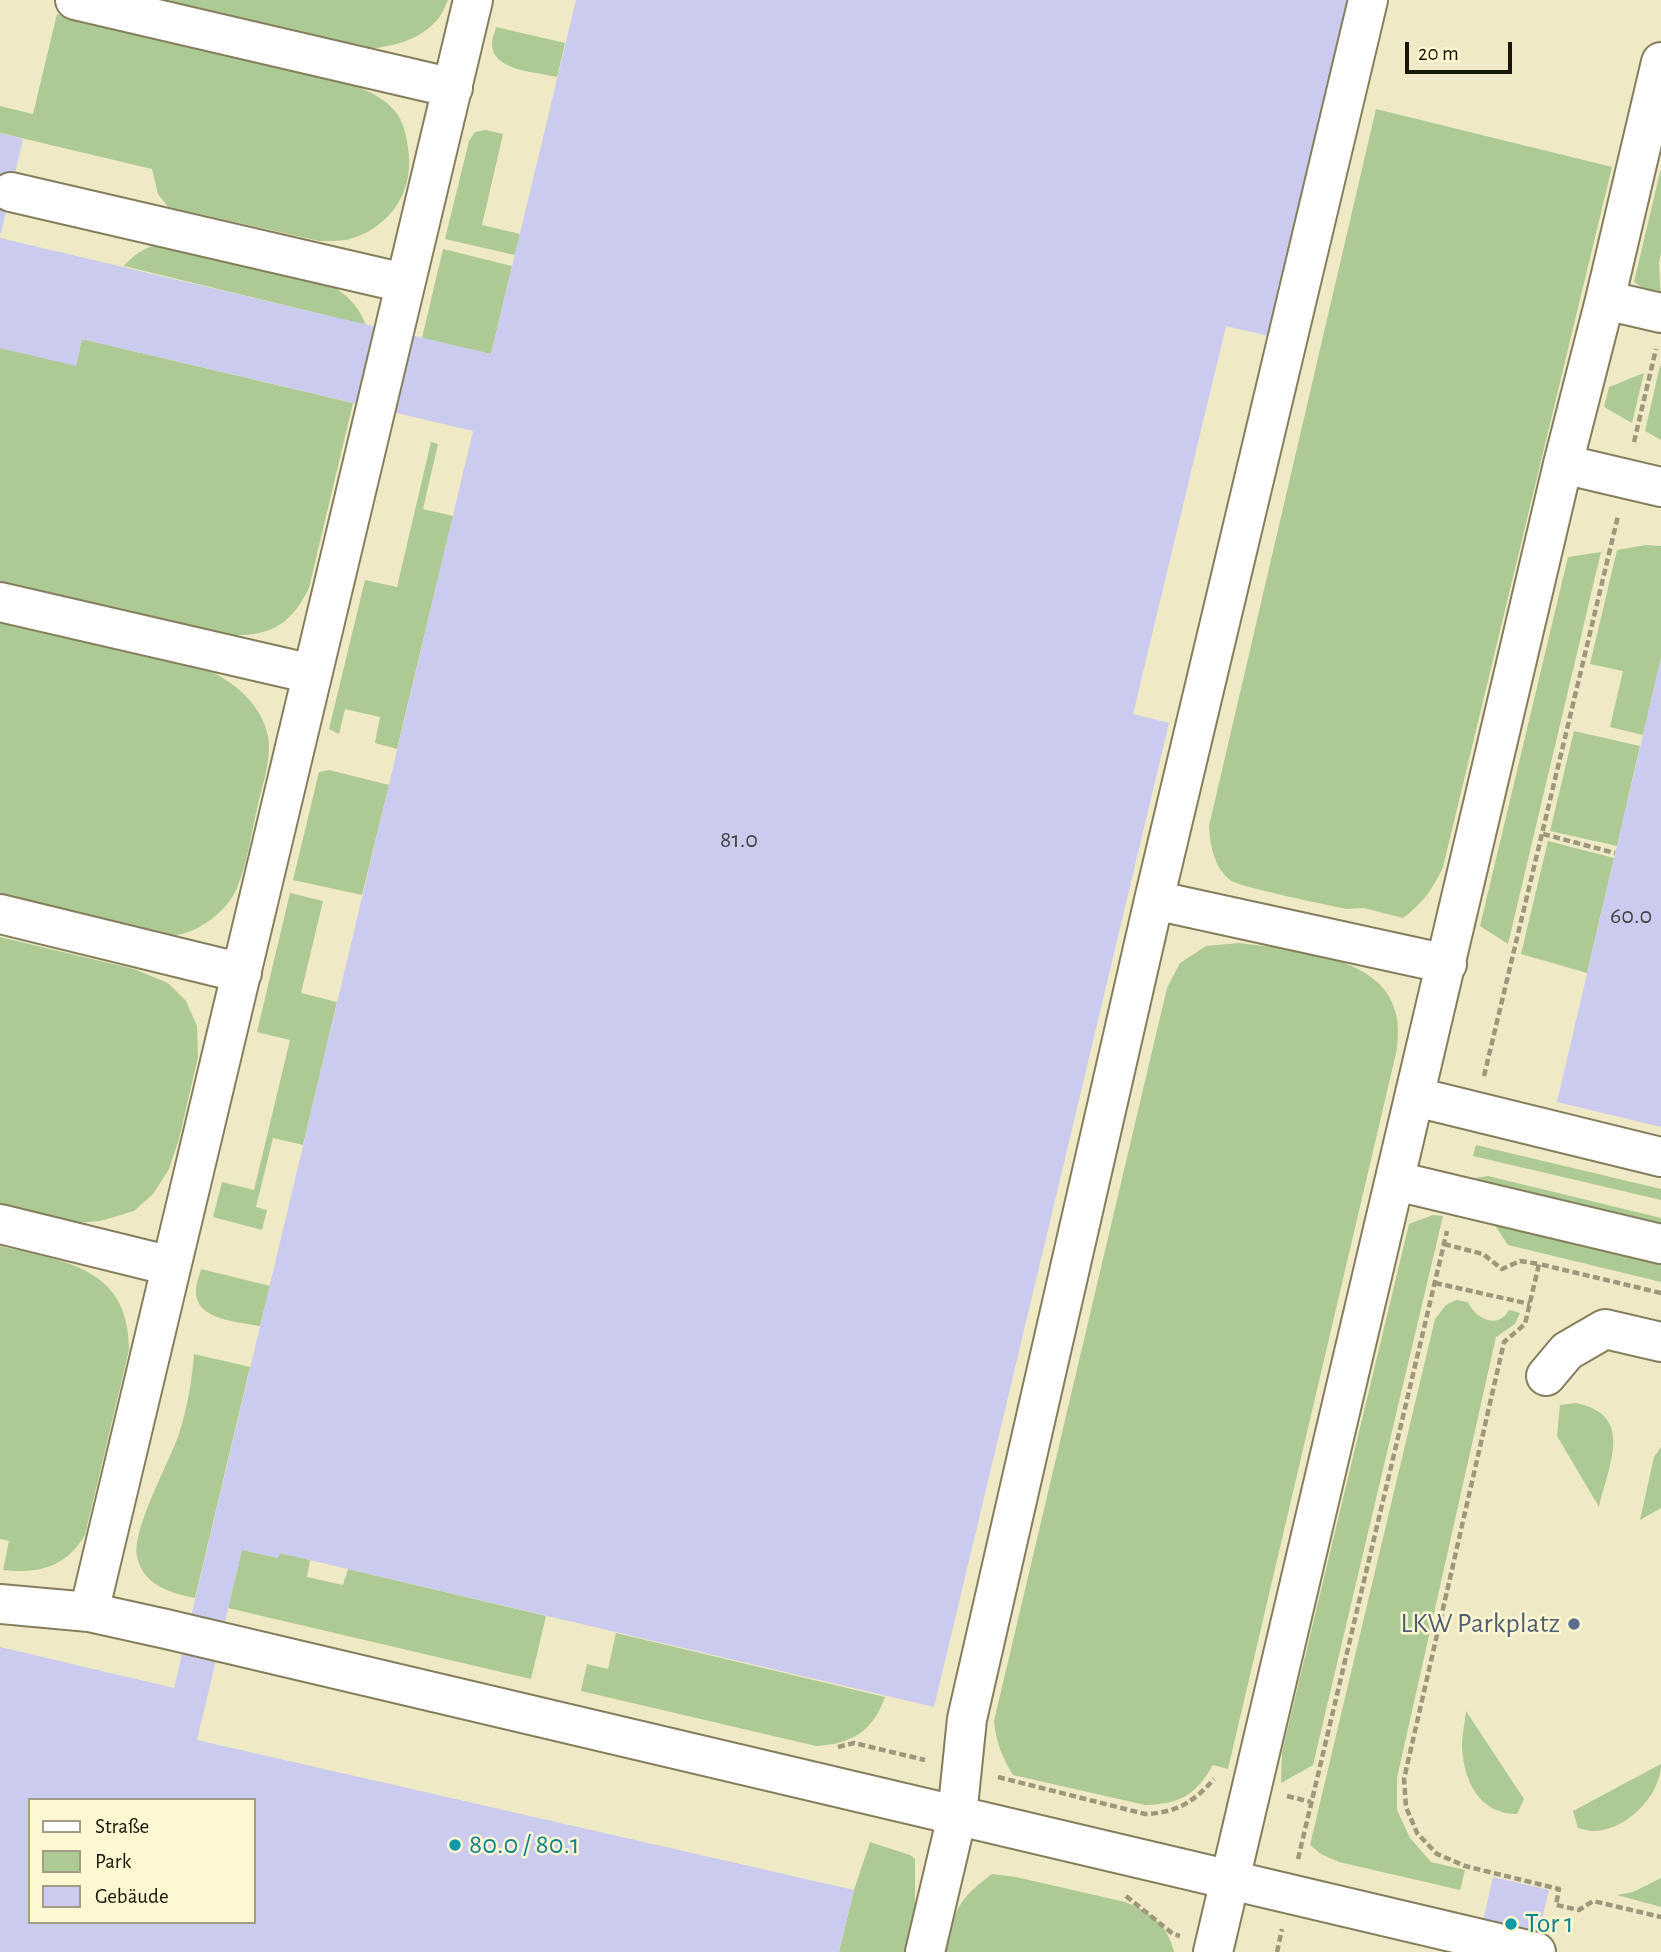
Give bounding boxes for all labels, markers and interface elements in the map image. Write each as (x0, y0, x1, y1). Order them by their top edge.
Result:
scale bar (1409, 28, 1516, 72)
text: 20 m (1418, 43, 1459, 64)
house number: 81.0 (720, 826, 758, 854)
house number: 60.0 (1610, 902, 1652, 930)
place label: LKW Parkplatz (1401, 1607, 1560, 1641)
marker: LKW Parkplatz (1566, 1616, 1582, 1632)
legend (28, 1798, 256, 1924)
text: Straße (95, 1816, 149, 1837)
place label: 80.0 / 80.1 (469, 1828, 580, 1862)
marker: 80.0 / 80.1 (447, 1837, 463, 1853)
text: Park (95, 1851, 131, 1872)
text: Gebäude (95, 1886, 169, 1907)
place label: Tor 1 (1525, 1907, 1574, 1941)
marker: Tor 1 (1503, 1916, 1519, 1932)

